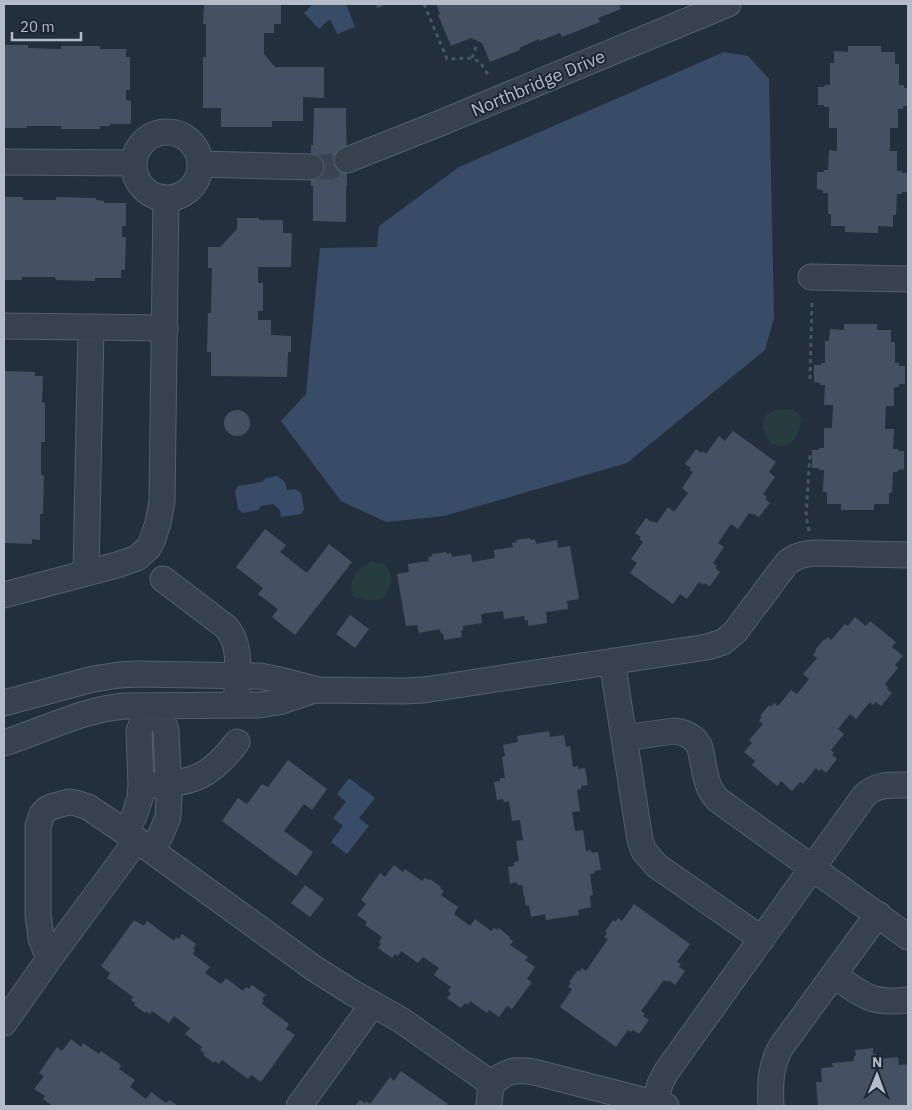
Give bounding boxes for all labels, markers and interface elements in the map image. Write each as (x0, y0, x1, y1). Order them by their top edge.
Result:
scale bar (12, 10, 81, 42)
text: 20 m (20, 17, 55, 36)
street label: Northbridge Drive (468, 44, 609, 122)
north arrow (852, 1050, 902, 1100)
text: N (872, 1053, 882, 1071)

